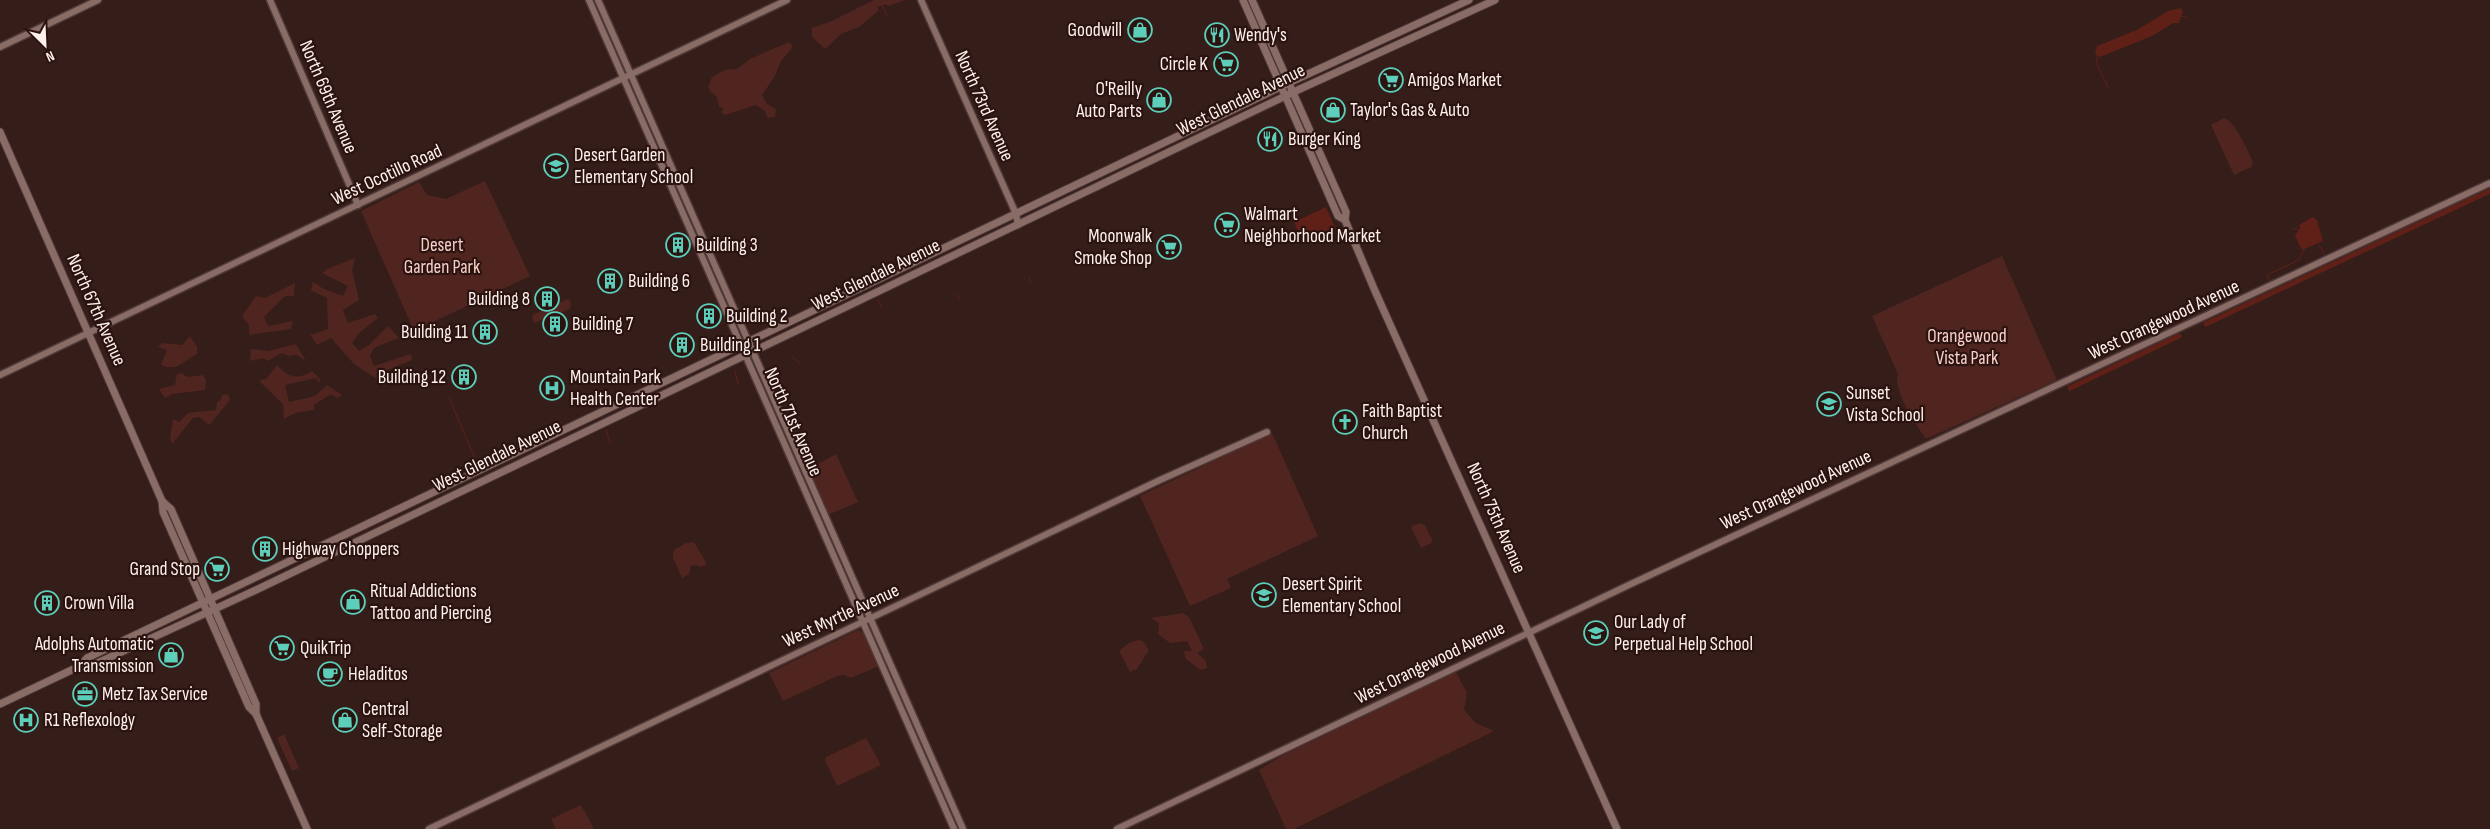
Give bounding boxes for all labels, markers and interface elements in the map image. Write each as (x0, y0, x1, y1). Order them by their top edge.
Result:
shop icon: Goodwill (1127, 17, 1153, 43)
place label: Goodwill (1068, 19, 1122, 42)
north arrow (20, 20, 70, 70)
restaurant icon: Wendy's (1204, 22, 1230, 48)
place label: Wendy's (1234, 24, 1287, 47)
street label: North 69th Avenue (294, 37, 362, 157)
text: N (43, 47, 57, 66)
street label: North 73rd Avenue (949, 47, 1019, 165)
supermarket icon: Circle K (1213, 51, 1239, 77)
place label: Circle K (1160, 53, 1208, 76)
street label: West Glendale Avenue (1173, 59, 1309, 141)
supermarket icon: Amigos Market (1378, 67, 1404, 93)
place label: Amigos Market (1407, 69, 1502, 92)
place label: O'Reilly Auto Parts (1075, 78, 1143, 123)
shop icon: O'Reilly Auto Parts (1146, 87, 1172, 113)
shop icon: Taylor's Gas & Auto (1320, 97, 1346, 123)
place label: Taylor's Gas & Auto (1350, 99, 1470, 122)
restaurant icon: Burger King (1257, 126, 1283, 152)
place label: Burger King (1288, 128, 1361, 151)
street label: West Ocotillo Road (328, 139, 446, 211)
place label: Desert Garden Elementary School (574, 144, 693, 189)
school or university icon: Desert Garden Elementary School (543, 153, 569, 179)
place label: Walmart Neighborhood Market (1244, 203, 1381, 248)
supermarket icon: Walmart Neighborhood Market (1214, 212, 1240, 238)
place label: Moonwalk Smoke Shop (1074, 225, 1153, 270)
building icon: Building 3 (665, 232, 691, 258)
park label: Desert Garden Park (404, 234, 481, 279)
place label: Building 3 (696, 234, 758, 257)
street label: West Glendale Avenue (808, 234, 944, 316)
supermarket icon: Moonwalk Smoke Shop (1156, 234, 1182, 260)
street label: North 67th Avenue (61, 251, 131, 369)
building icon: Building 6 (597, 268, 623, 294)
place label: Building 6 (628, 270, 690, 293)
street label: West Orangewood Avenue (2085, 275, 2243, 365)
building icon: Building 8 (534, 286, 560, 312)
place label: Building 8 (468, 288, 530, 311)
building icon: Building 2 (696, 303, 722, 329)
place label: Building 2 (726, 305, 787, 328)
building icon: Building 7 (542, 311, 568, 337)
place label: Building 7 (572, 313, 634, 336)
building icon: Building 11 (472, 319, 498, 345)
place label: Building 11 (401, 321, 468, 344)
park label: Orangewood Vista Park (1927, 325, 2007, 370)
building icon: Building 1 (669, 332, 695, 358)
place label: Building 1 (700, 334, 761, 357)
building icon: Building 12 (451, 364, 477, 390)
street label: North 71st Avenue (759, 364, 827, 480)
place label: Building 12 (378, 366, 446, 389)
place label: Mountain Park Health Center (570, 366, 662, 411)
hospital icon: Mountain Park Health Center (539, 375, 565, 401)
place label: Sunset Vista School (1846, 382, 1924, 427)
school or university icon: Sunset Vista School (1816, 391, 1842, 417)
place label: Faith Baptist Church (1362, 400, 1442, 445)
church icon: Faith Baptist Church (1332, 409, 1358, 435)
street label: West Glendale Avenue (429, 415, 565, 497)
street label: West Orangewood Avenue (1717, 445, 1875, 535)
street label: North 75th Avenue (1461, 459, 1531, 577)
building icon: Highway Choppers (252, 536, 278, 562)
place label: Highway Choppers (282, 538, 400, 561)
supermarket icon: Grand Stop (204, 556, 230, 582)
place label: Grand Stop (129, 558, 200, 581)
place label: Desert Spirit Elementary School (1282, 573, 1401, 618)
street label: West Myrtle Avenue (779, 579, 903, 653)
place label: Ritual Addictions Tattoo and Piercing (370, 580, 492, 625)
school or university icon: Desert Spirit Elementary School (1251, 582, 1277, 608)
shop icon: Ritual Addictions Tattoo and Piercing (340, 589, 366, 615)
building icon: Crown Villa (34, 590, 60, 616)
place label: Crown Villa (64, 592, 134, 615)
place label: Our Lady of Perpetual Help School (1614, 611, 1753, 656)
street label: West Orangewood Avenue (1351, 617, 1509, 709)
school or university icon: Our Lady of Perpetual Help School (1583, 620, 1609, 646)
place label: Adolphs Automatic Transmission (34, 633, 154, 678)
supermarket icon: QuikTrip (269, 635, 295, 661)
place label: QuikTrip (300, 637, 351, 660)
shop icon: Adolphs Automatic Transmission (158, 642, 184, 668)
cafe icon: Heladitos (317, 661, 343, 687)
place label: Heladitos (348, 663, 408, 686)
office icon: Metz Tax Service (72, 681, 98, 707)
place label: Metz Tax Service (102, 683, 208, 706)
place label: Central Self-Storage (362, 698, 443, 743)
hospital icon: R1 Reflexology (13, 707, 39, 733)
shop icon: Central Self-Storage (332, 707, 358, 733)
place label: R1 Reflexology (44, 709, 136, 732)

